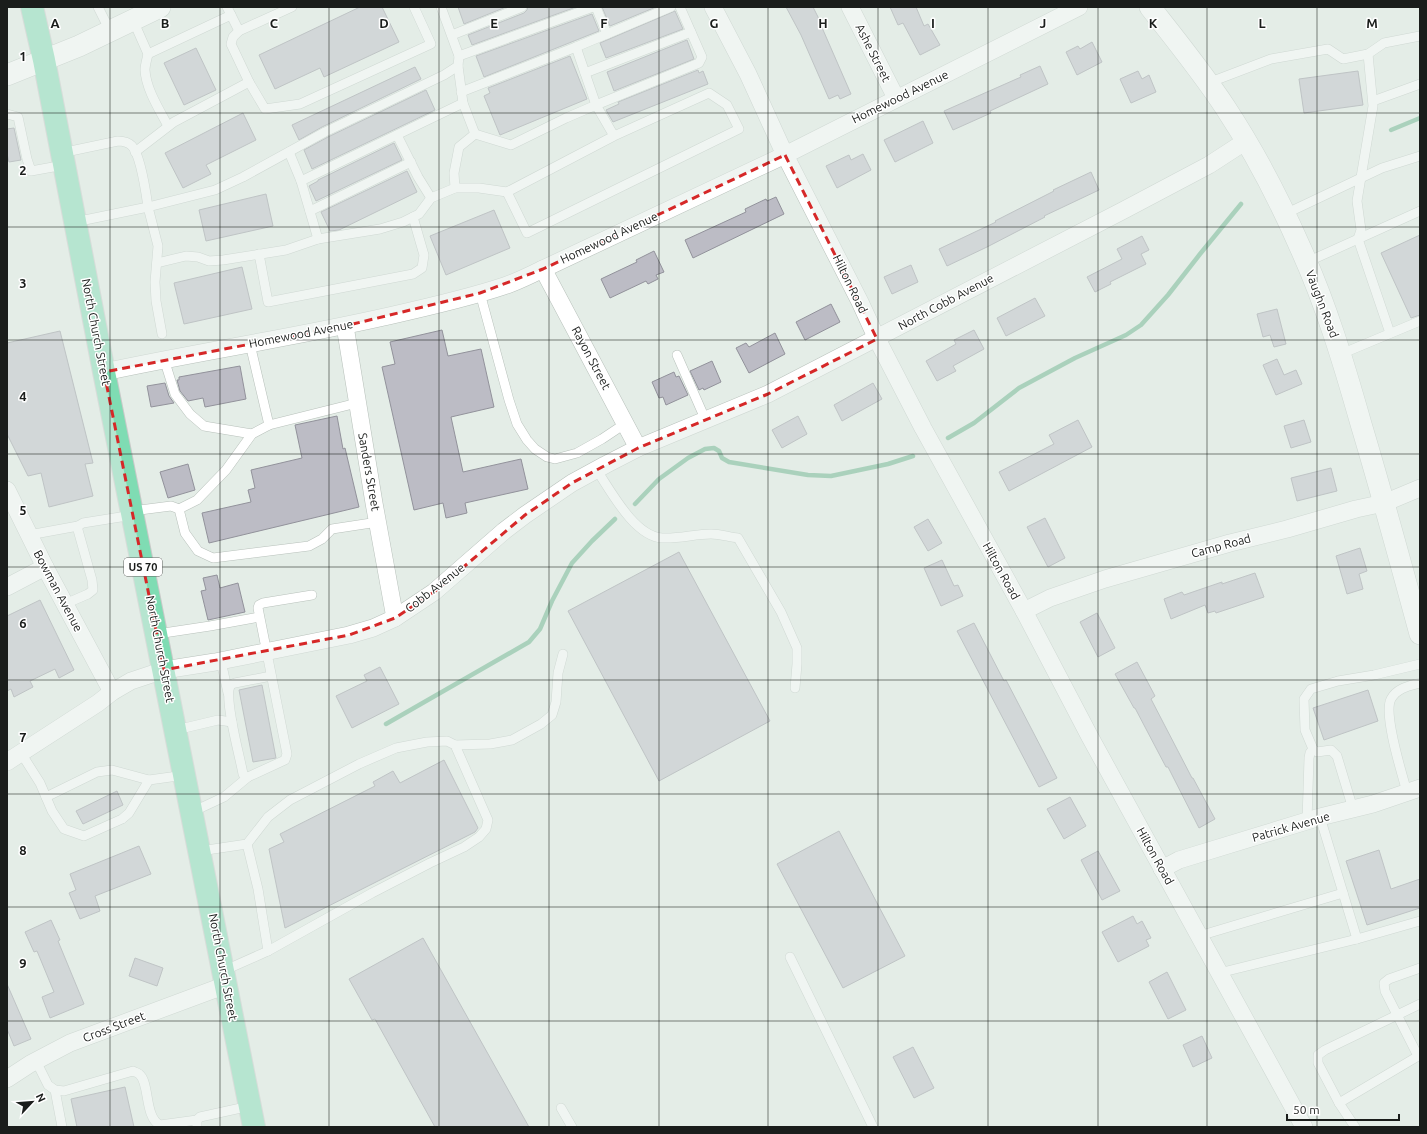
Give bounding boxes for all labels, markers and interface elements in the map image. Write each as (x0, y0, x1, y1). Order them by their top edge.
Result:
text: A (50, 16, 60, 30)
text: B (161, 16, 170, 30)
text: C (270, 16, 279, 30)
text: D (379, 16, 389, 30)
text: E (490, 16, 498, 30)
text: F (600, 16, 608, 30)
text: G (710, 16, 719, 30)
text: H (818, 16, 828, 30)
text: I (931, 16, 935, 30)
text: J (1040, 16, 1046, 30)
text: K (1149, 16, 1158, 30)
text: L (1258, 16, 1266, 30)
text: M (1366, 16, 1378, 30)
street label: Ashe Street (853, 22, 894, 84)
text: 1 (19, 49, 27, 63)
street label: Homewood Avenue (849, 67, 950, 126)
text: 2 (19, 163, 27, 177)
street label: Homewood Avenue (558, 209, 660, 266)
street label: Hilton Road (831, 252, 870, 315)
street label: Vaughn Road (1304, 268, 1341, 340)
street label: North Cobb Avenue (896, 271, 996, 332)
text: 3 (19, 276, 27, 290)
street label: North Church Street (80, 277, 113, 387)
street label: Homewood Avenue (248, 317, 354, 350)
street label: Rayon Street (569, 324, 614, 392)
text: 4 (19, 389, 27, 403)
street label: Sanders Street (356, 432, 383, 512)
text: 5 (19, 503, 27, 517)
street label: Camp Road (1190, 531, 1252, 560)
street label: Hilton Road (980, 540, 1022, 602)
street label: Bowman Avenue (31, 548, 85, 634)
road number: US 70 (124, 558, 162, 576)
street label: Cobb Avenue (402, 560, 467, 615)
street label: North Church Street (144, 594, 177, 704)
text: 6 (19, 616, 27, 630)
text: 7 (19, 730, 27, 744)
street label: Patrick Avenue (1251, 809, 1331, 844)
street label: Hilton Road (1134, 825, 1176, 887)
text: 8 (19, 843, 27, 857)
street label: North Church Street (207, 912, 240, 1022)
text: 9 (19, 956, 27, 970)
street label: Cross Street (81, 1009, 147, 1044)
north arrow (12, 1082, 52, 1122)
text: N (34, 1091, 48, 1104)
scale bar (1287, 1096, 1399, 1122)
text: 50 m (1293, 1103, 1320, 1116)

